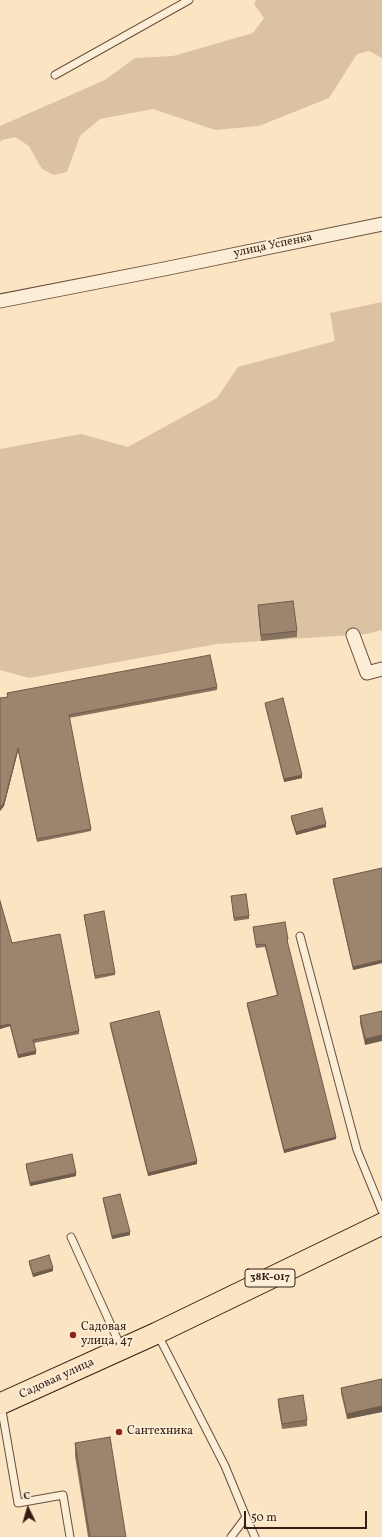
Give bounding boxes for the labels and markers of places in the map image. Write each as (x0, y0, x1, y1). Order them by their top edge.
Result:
place label: Садовая улица, 47 (81, 1321, 133, 1349)
marker: Садовая улица, 47 (68, 1330, 78, 1340)
place label: Сантехника (127, 1425, 193, 1439)
marker: Сантехника (114, 1427, 124, 1437)

